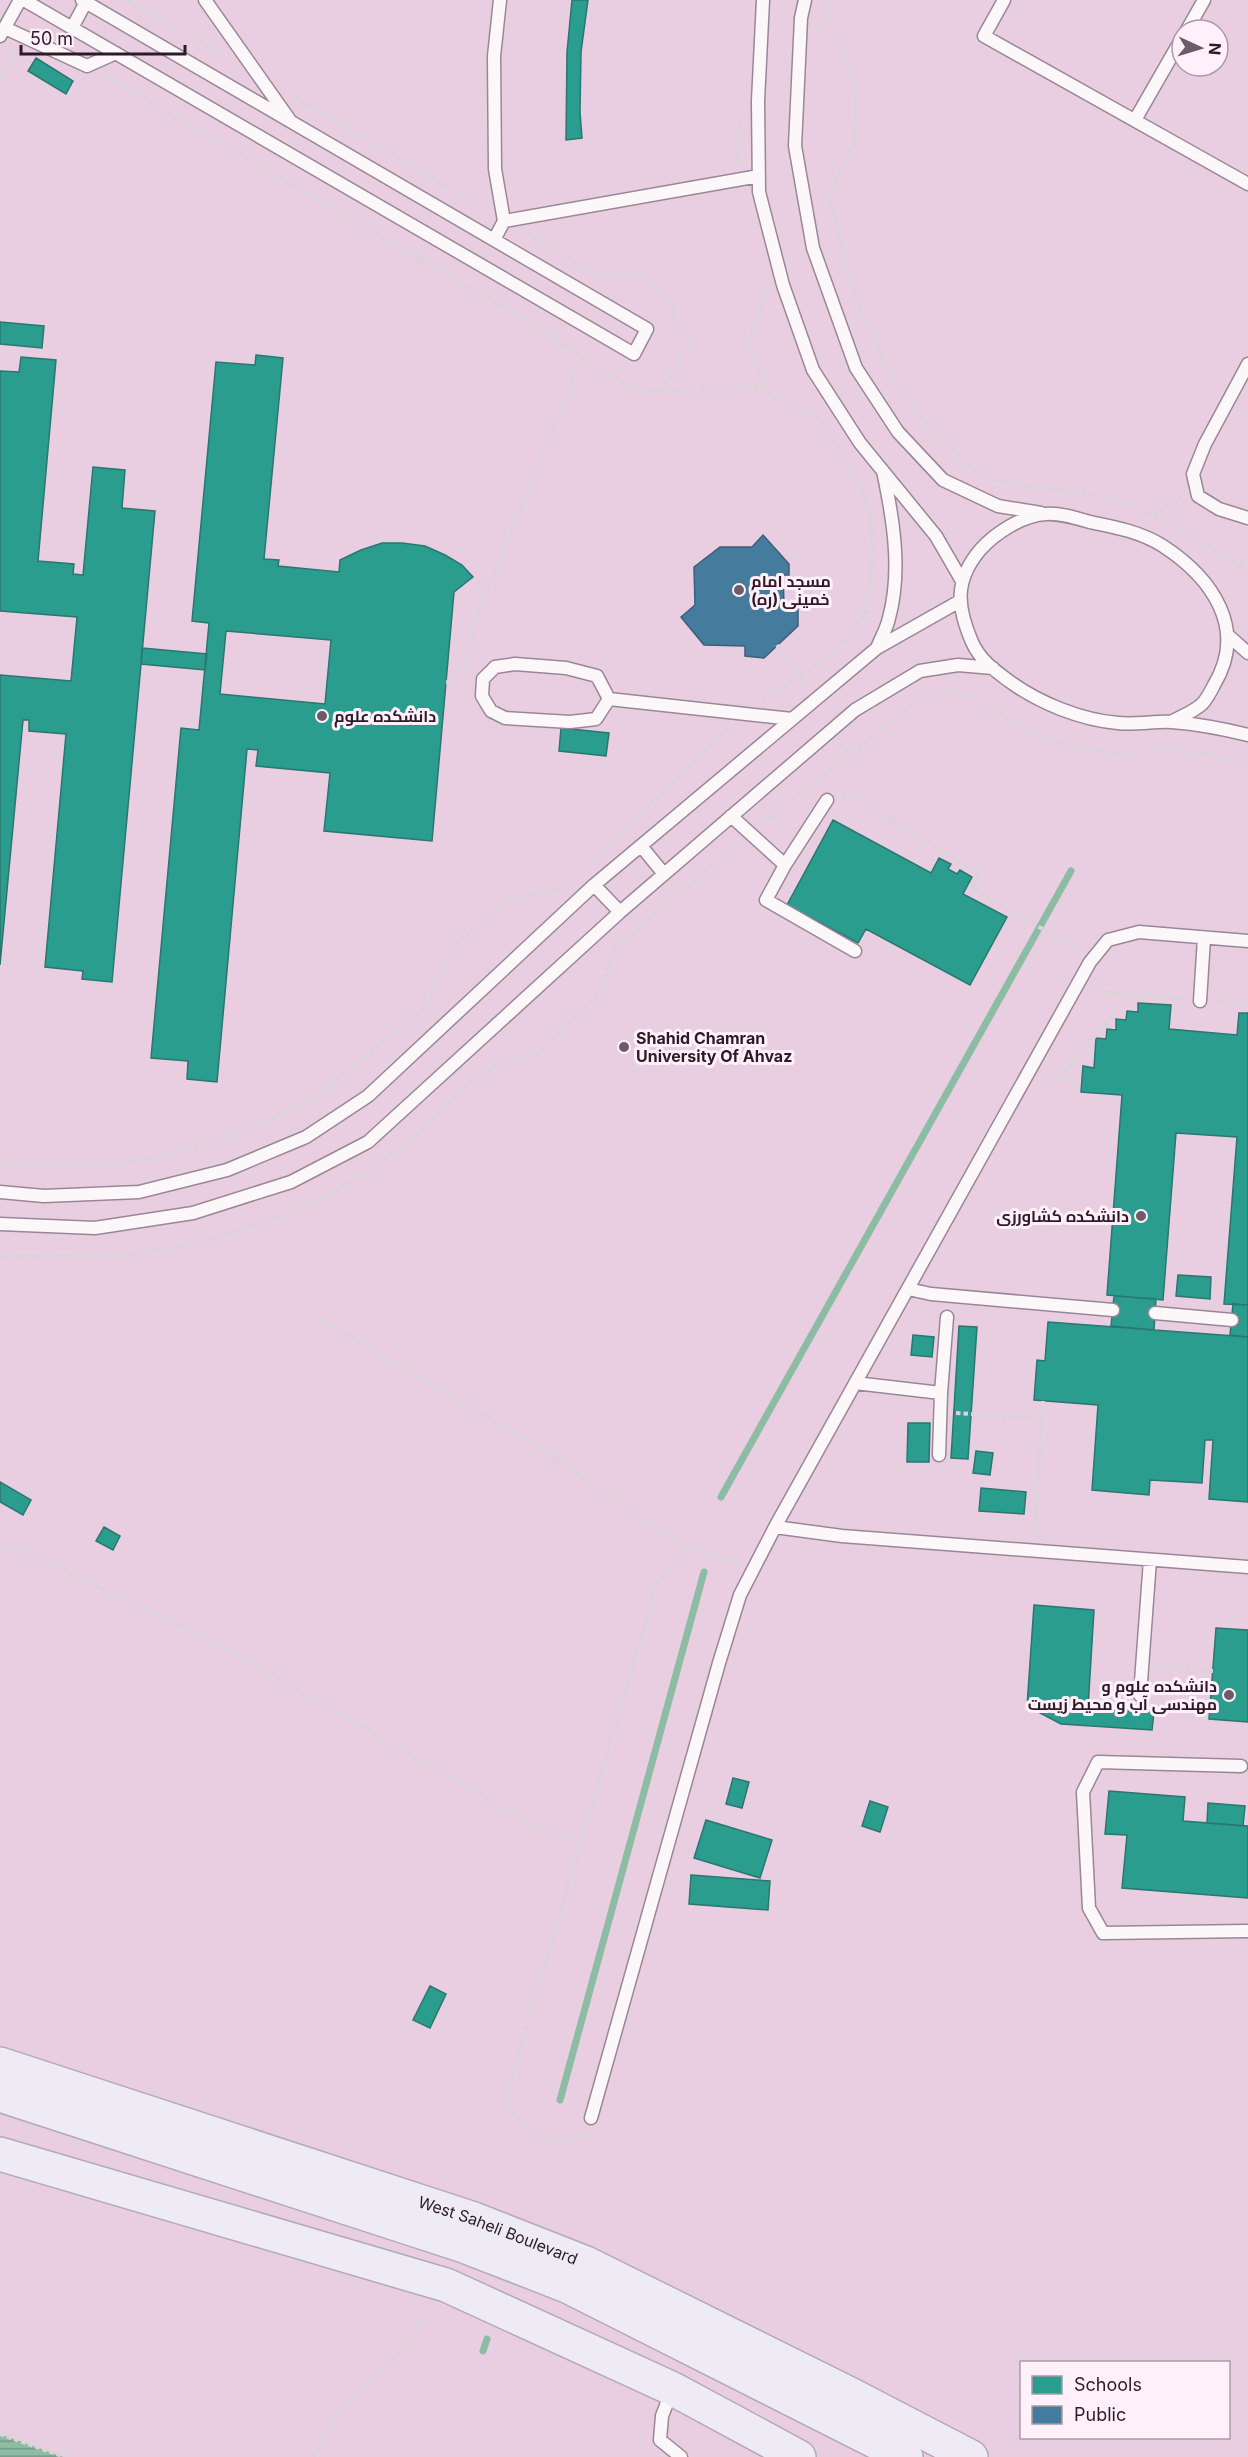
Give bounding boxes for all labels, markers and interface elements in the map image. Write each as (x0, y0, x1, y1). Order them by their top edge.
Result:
scale bar (21, 18, 184, 56)
north arrow (1170, 18, 1230, 78)
text: 50 m (30, 28, 73, 49)
text: N (1205, 42, 1225, 56)
place label: مسجد امام خمینی (ره) (751, 571, 831, 609)
marker: مسجد امام خمینی (ره) (732, 583, 746, 597)
place label: دانشکده علوم (334, 706, 436, 728)
marker: دانشکده علوم (315, 709, 329, 723)
place label: Shahid Chamran University Of Ahvaz (636, 1028, 792, 1066)
marker: Shahid Chamran University Of Ahvaz (617, 1040, 631, 1054)
place label: دانشکده کشاورزی (996, 1206, 1129, 1226)
marker: دانشکده کشاورزی (1134, 1209, 1148, 1223)
place label: دانشکده علوم و مهندسی آب و محیط زیست (1028, 1676, 1217, 1714)
marker: دانشکده علوم و مهندسی آب و محیط زیست (1222, 1688, 1236, 1702)
street label: West Saheli Boulevard (416, 2191, 581, 2269)
legend (1020, 2361, 1230, 2439)
text: Schools (1074, 2374, 1142, 2395)
text: Public (1074, 2404, 1126, 2425)

